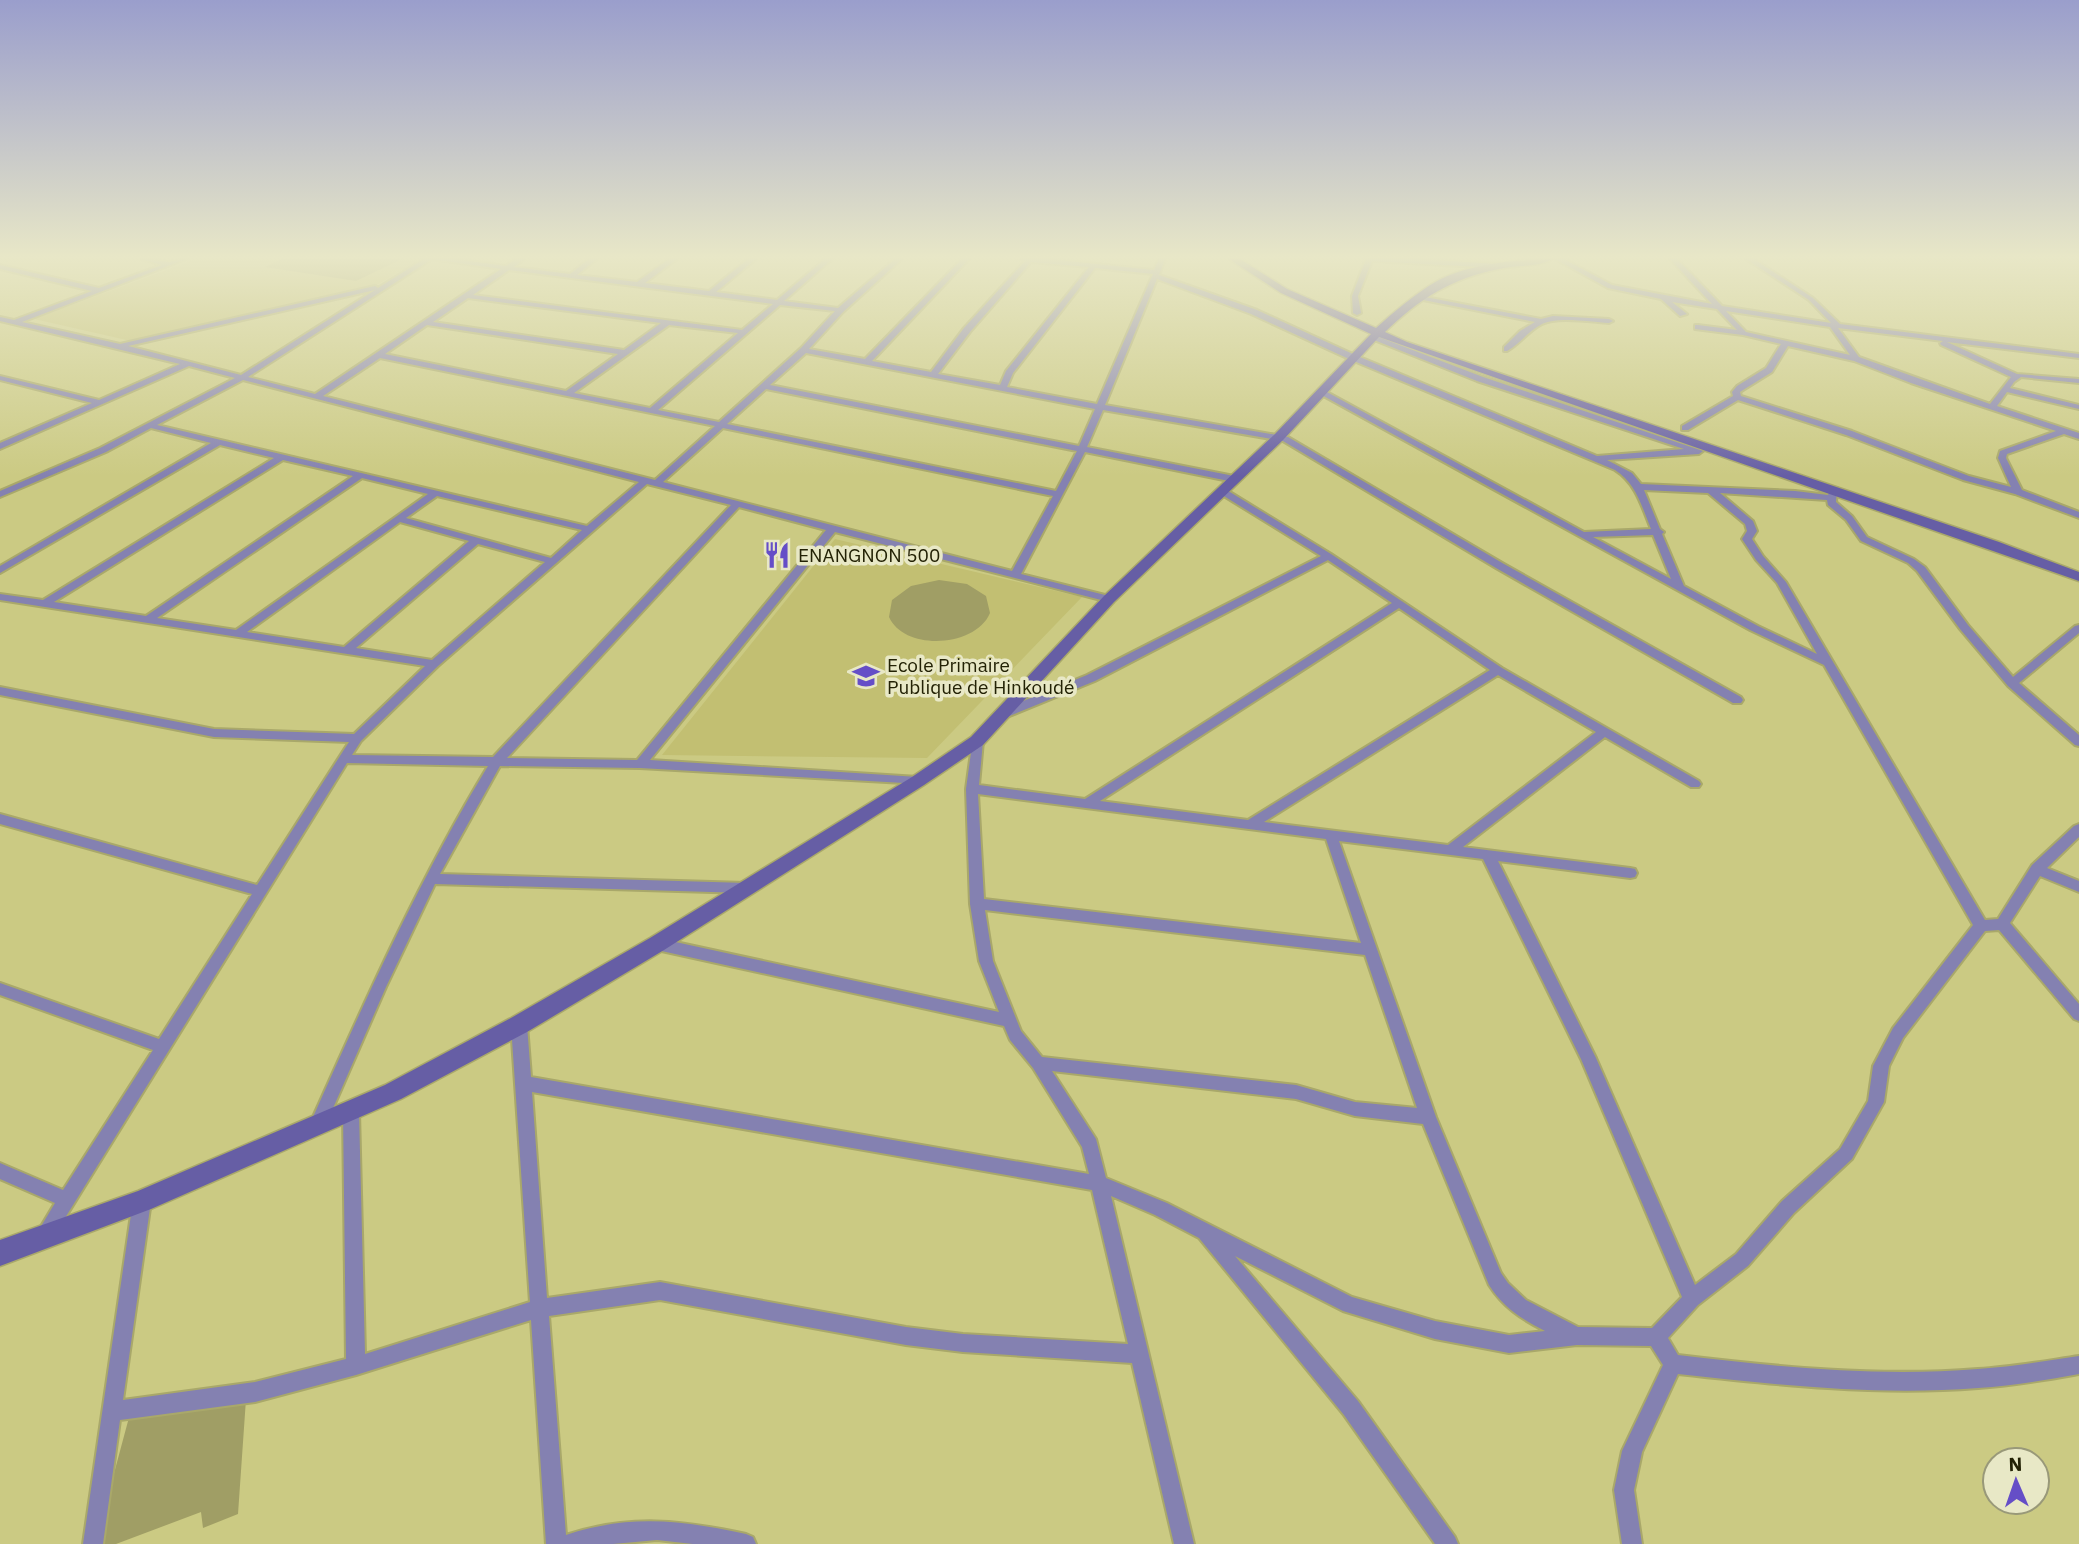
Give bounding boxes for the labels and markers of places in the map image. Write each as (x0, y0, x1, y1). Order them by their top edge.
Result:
restaurant icon: ENANGNON 500 (762, 540, 792, 570)
place label: ENANGNON 500 (798, 543, 940, 567)
place label: Ecole Primaire Publique de Hinkoudé (887, 653, 1074, 699)
school or university icon: Ecole Primaire Publique de Hinkoudé (851, 661, 881, 691)

